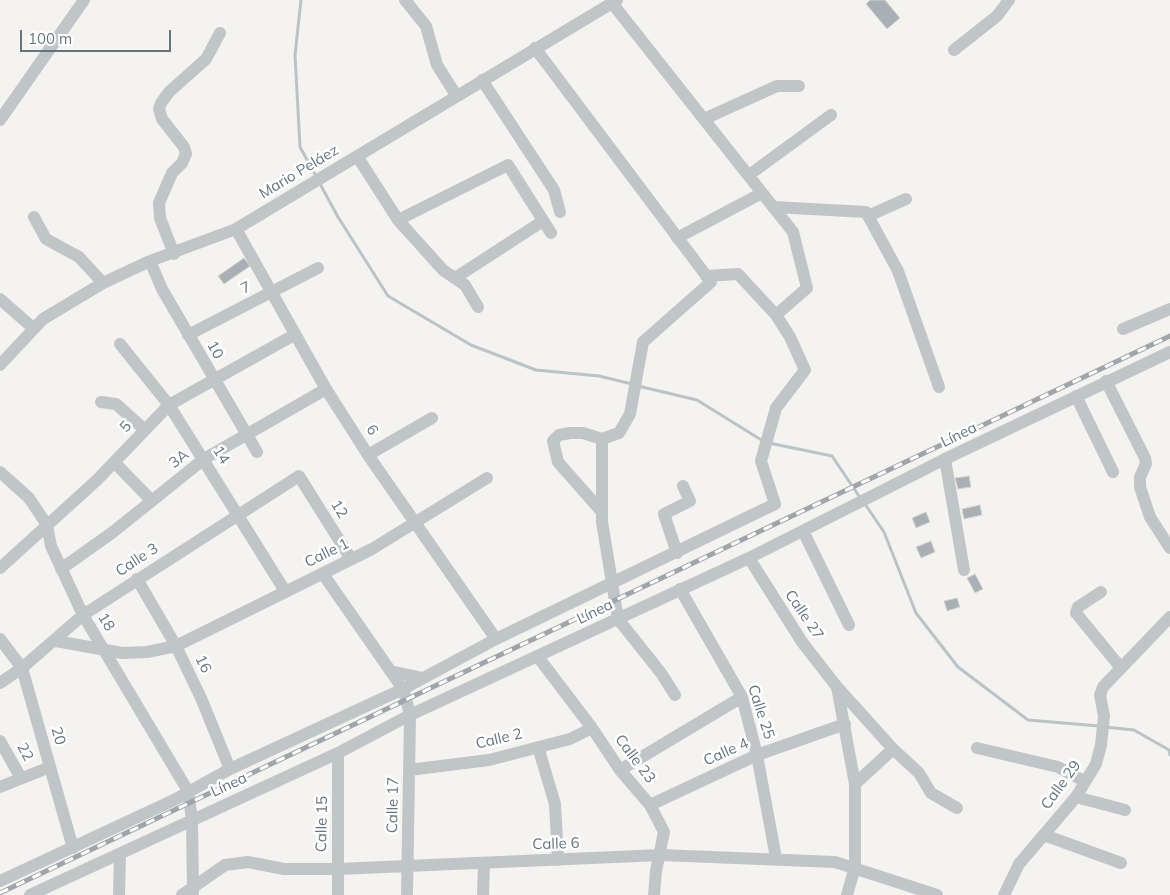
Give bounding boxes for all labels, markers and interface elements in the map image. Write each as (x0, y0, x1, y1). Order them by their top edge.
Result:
scale bar (22, 20, 174, 52)
text: 100 m (28, 29, 72, 48)
street label: Mario Peláez (256, 141, 342, 203)
street label: 7 (238, 278, 254, 298)
street label: 10 (203, 338, 227, 362)
street label: 5 (116, 418, 136, 436)
street label: Línea (938, 419, 980, 451)
street label: 6 (362, 421, 382, 439)
street label: 14 (209, 443, 233, 467)
street label: 3A (166, 446, 192, 472)
street label: 12 (327, 497, 351, 521)
street label: Calle 1 (302, 535, 352, 571)
street label: Calle 3 (112, 540, 162, 580)
street label: Calle 27 (781, 587, 827, 643)
street label: Línea (574, 596, 616, 628)
street label: 18 (94, 610, 118, 634)
street label: 16 (191, 652, 215, 676)
street label: Calle 25 (744, 682, 778, 742)
street label: 20 (47, 725, 69, 747)
street label: Calle 2 (474, 725, 524, 753)
street label: Calle 23 (611, 731, 659, 787)
street label: Calle 4 (701, 734, 751, 770)
street label: 22 (13, 740, 37, 764)
street label: Calle 29 (1037, 757, 1085, 813)
street label: Línea (208, 769, 250, 801)
street label: Calle 17 (384, 777, 402, 833)
street label: Calle 15 (313, 796, 331, 852)
street label: Calle 6 (532, 834, 580, 854)

